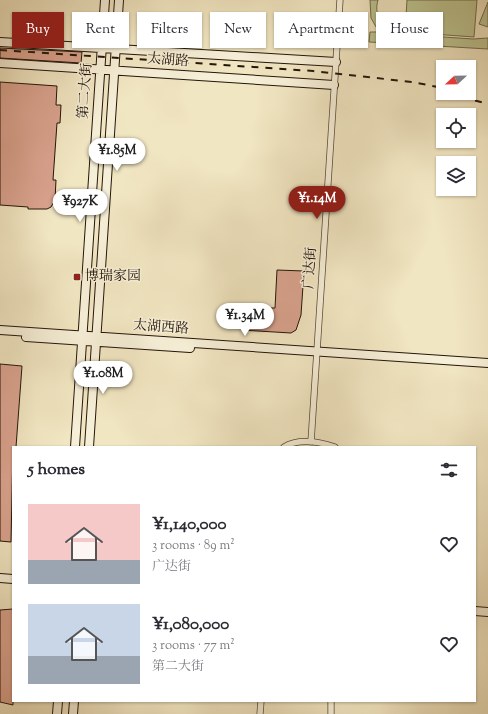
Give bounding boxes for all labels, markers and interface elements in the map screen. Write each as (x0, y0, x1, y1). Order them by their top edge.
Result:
chip: Buy (12, 12, 64, 48)
chip: Rent (72, 12, 129, 48)
chip: Filters (137, 12, 202, 48)
chip: New (210, 12, 266, 48)
chip: Apartment (274, 12, 368, 48)
chip: House (376, 12, 443, 48)
street label: 太湖路 (146, 50, 190, 72)
north arrow (436, 60, 476, 100)
map controls (436, 60, 476, 196)
street label: 第二大街 (74, 62, 98, 120)
button: locate (436, 108, 476, 148)
pin: ¥1.85M (84, 138, 150, 172)
text: ¥1.85M (98, 142, 136, 160)
button: layers (436, 156, 476, 196)
pin: ¥1.14M (284, 186, 350, 220)
pin: ¥927K (52, 189, 108, 223)
text: ¥1.14M (298, 190, 337, 208)
text: ¥927K (62, 193, 98, 211)
street label: 广达街 (300, 246, 322, 290)
place label: 博瑞家园 (85, 267, 141, 287)
marker: 博瑞家园 (72, 272, 82, 282)
pin: ¥1.34M (212, 303, 278, 337)
text: ¥1.34M (225, 307, 265, 325)
street label: 太湖西路 (132, 316, 190, 340)
pin: ¥1.08M (70, 361, 136, 395)
text: ¥1.08M (83, 365, 123, 383)
text: 5 homes (28, 458, 85, 482)
icon: filters (438, 459, 460, 481)
text: ¥1,140,000 (152, 513, 226, 537)
icon: home (60, 520, 108, 568)
icon: heart (438, 533, 460, 555)
text: 3 rooms · 89 m² (152, 537, 235, 555)
text: 广达街 (152, 558, 191, 576)
text: ¥1,080,000 (152, 613, 229, 637)
icon: home (60, 620, 108, 668)
icon: heart (438, 633, 460, 655)
text: 3 rooms · 77 m² (152, 637, 235, 655)
text: 第二大街 (152, 658, 204, 676)

